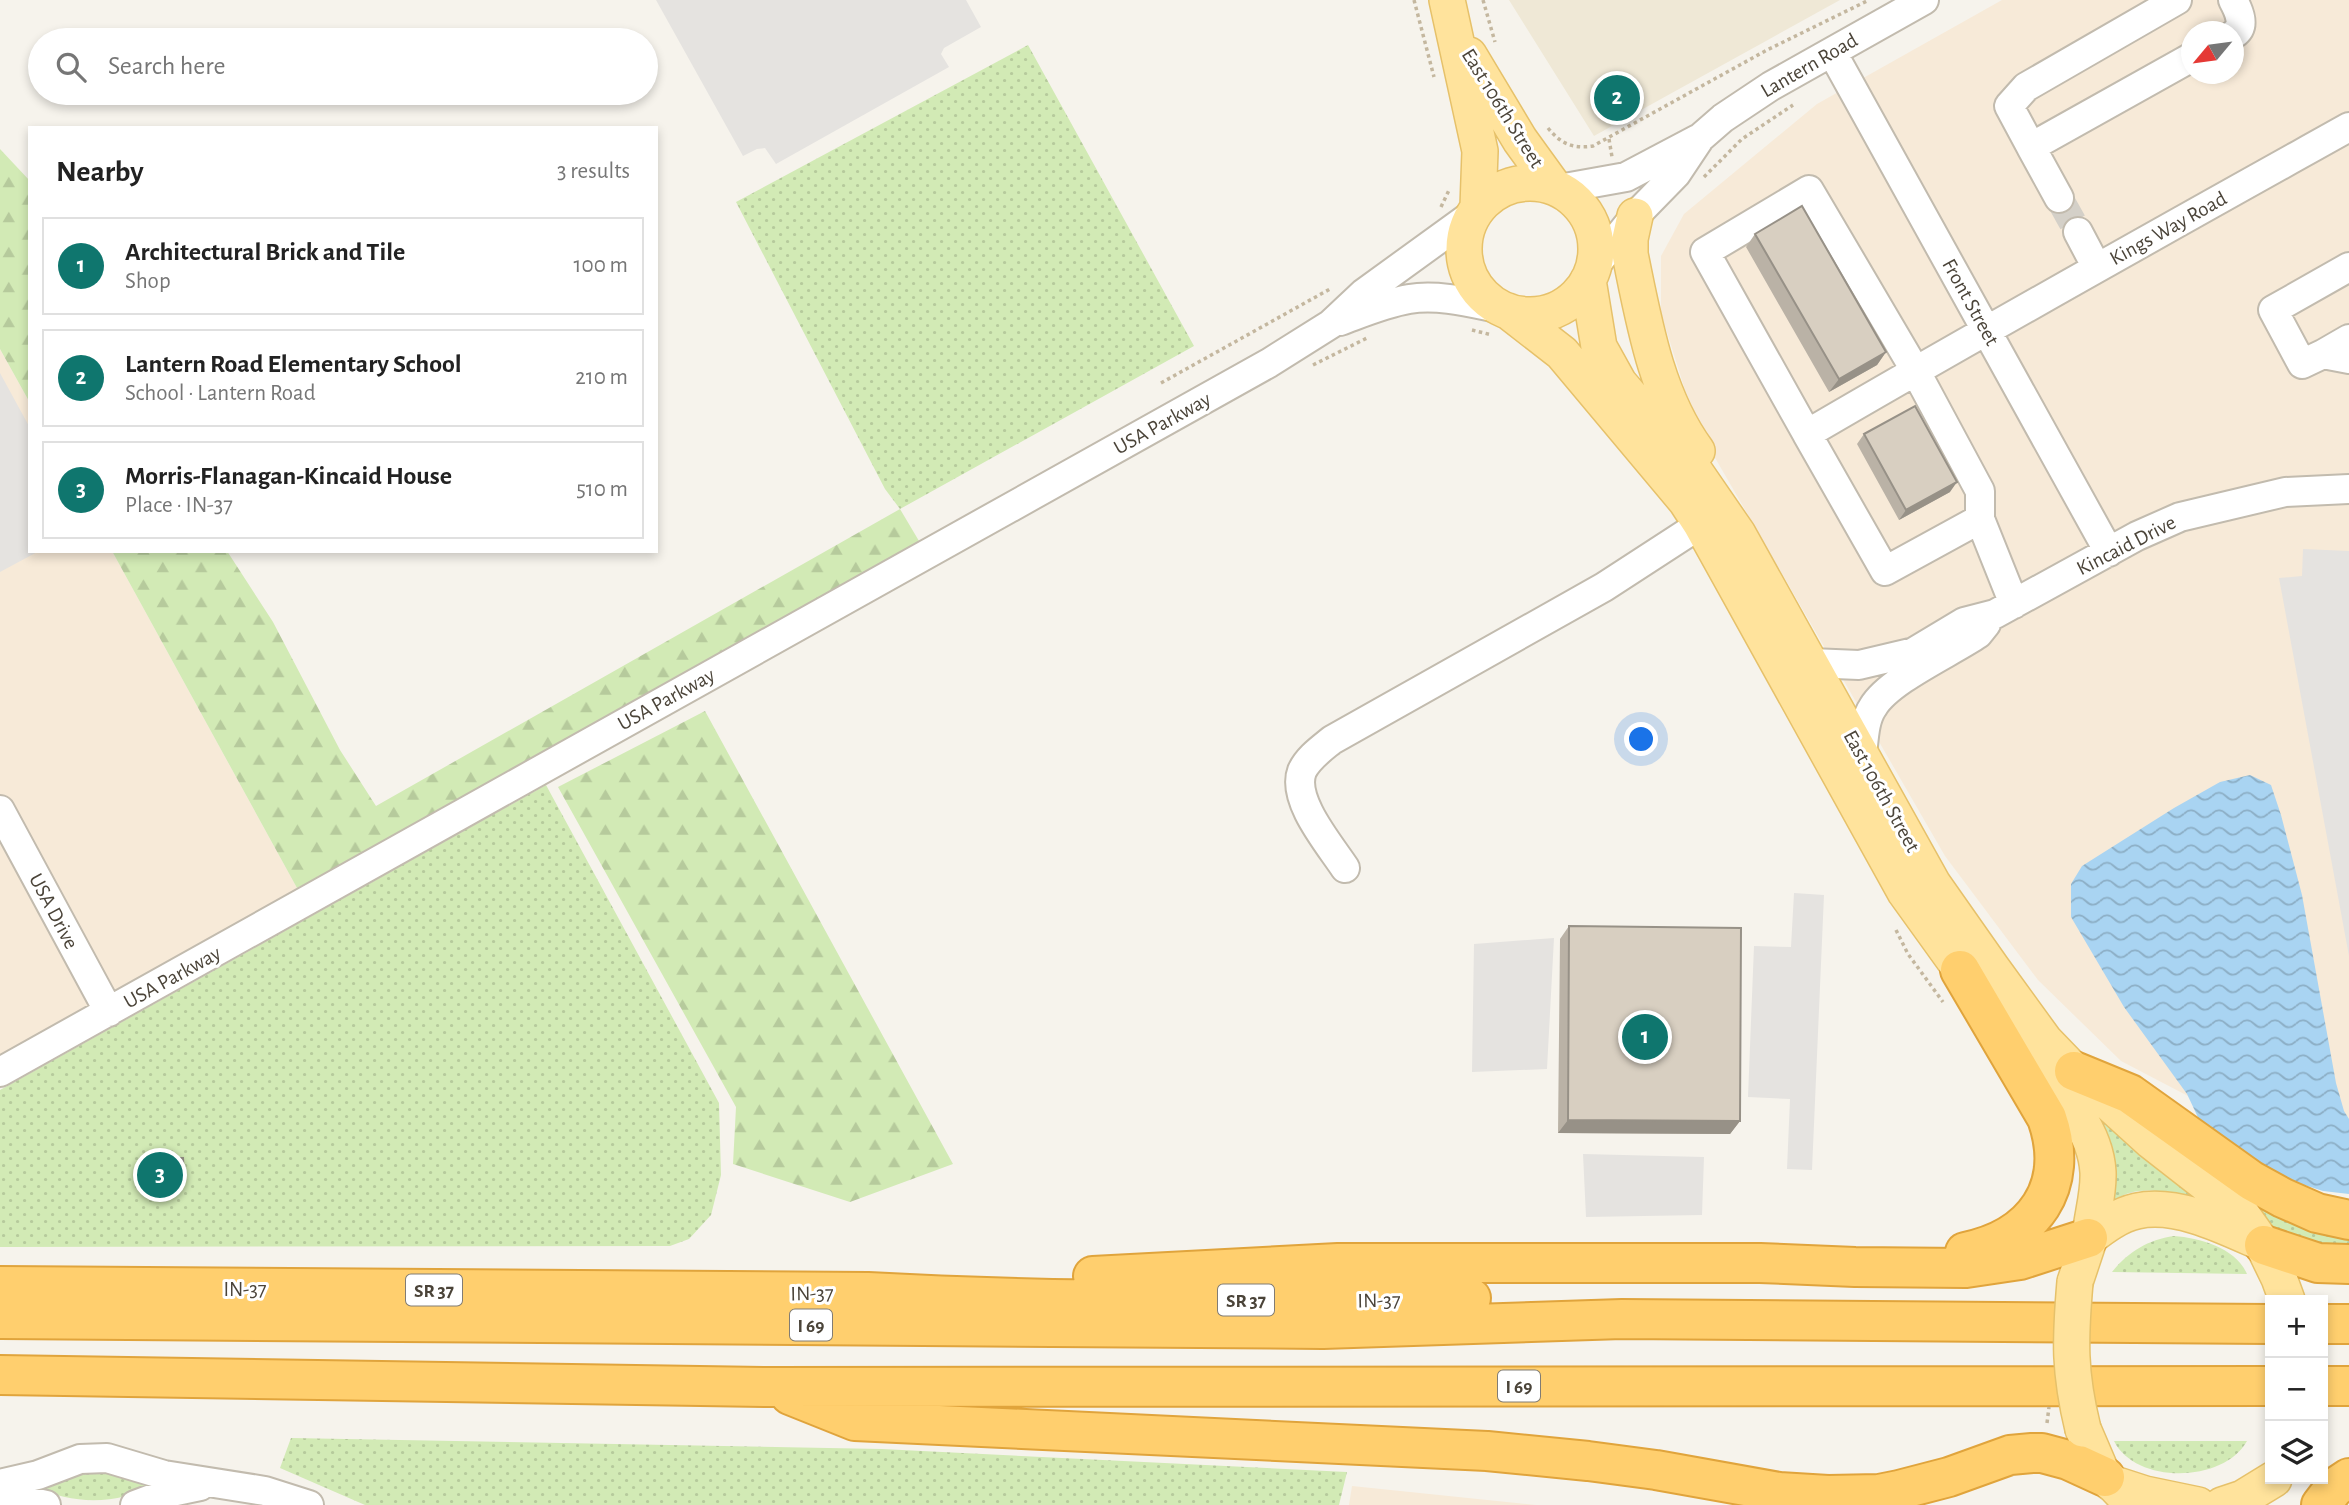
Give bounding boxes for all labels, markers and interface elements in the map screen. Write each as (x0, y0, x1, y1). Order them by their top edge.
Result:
north arrow (2181, 21, 2244, 84)
search box (28, 28, 658, 105)
street label: Lantern Road (1757, 29, 1861, 102)
street label: East 106th Street (1458, 45, 1548, 172)
icon: search (52, 48, 90, 86)
text: Search here (108, 53, 226, 79)
pin: 2 (1594, 72, 1640, 124)
text: Nearby (56, 157, 144, 187)
text: 3 results (557, 160, 630, 183)
street label: Kings Way Road (2106, 188, 2230, 269)
text: Architectural Brick and Tile (125, 239, 405, 265)
text: 1 (77, 254, 85, 277)
text: 100 m (574, 254, 628, 277)
street label: Front Street (1938, 255, 2003, 349)
text: Shop (125, 270, 171, 293)
text: Lantern Road Elementary School (125, 351, 462, 377)
text: 2 (76, 366, 86, 389)
text: 210 m (575, 366, 628, 389)
text: School · Lantern Road (125, 382, 316, 405)
street label: USA Parkway (1110, 388, 1214, 459)
text: Morris-Flanagan-Kincaid House (125, 463, 452, 489)
text: 3 (76, 478, 86, 501)
text: 510 m (576, 478, 628, 501)
text: Place · IN-37 (125, 494, 233, 517)
street label: Kincaid Drive (2073, 512, 2179, 579)
street label: USA Parkway (614, 664, 718, 735)
your location (1624, 722, 1658, 756)
street label: East 106th Street (1839, 727, 1924, 856)
street label: USA Drive (25, 870, 82, 953)
street label: USA Parkway (120, 942, 224, 1013)
pin: 1 (1622, 1011, 1668, 1063)
pin: 3 (137, 1149, 183, 1201)
road number: SR 37 (406, 1274, 462, 1306)
street label: IN-37 (223, 1279, 267, 1300)
street label: IN-37 (790, 1283, 834, 1304)
road number: SR 37 (1218, 1284, 1274, 1316)
street label: IN-37 (1357, 1290, 1401, 1311)
map controls (2265, 1295, 2328, 1484)
button: + (2265, 1295, 2328, 1358)
road number: I 69 (790, 1310, 832, 1340)
button: − (2265, 1358, 2328, 1421)
road number: I 69 (1498, 1370, 1540, 1402)
button: layers (2265, 1421, 2328, 1484)

